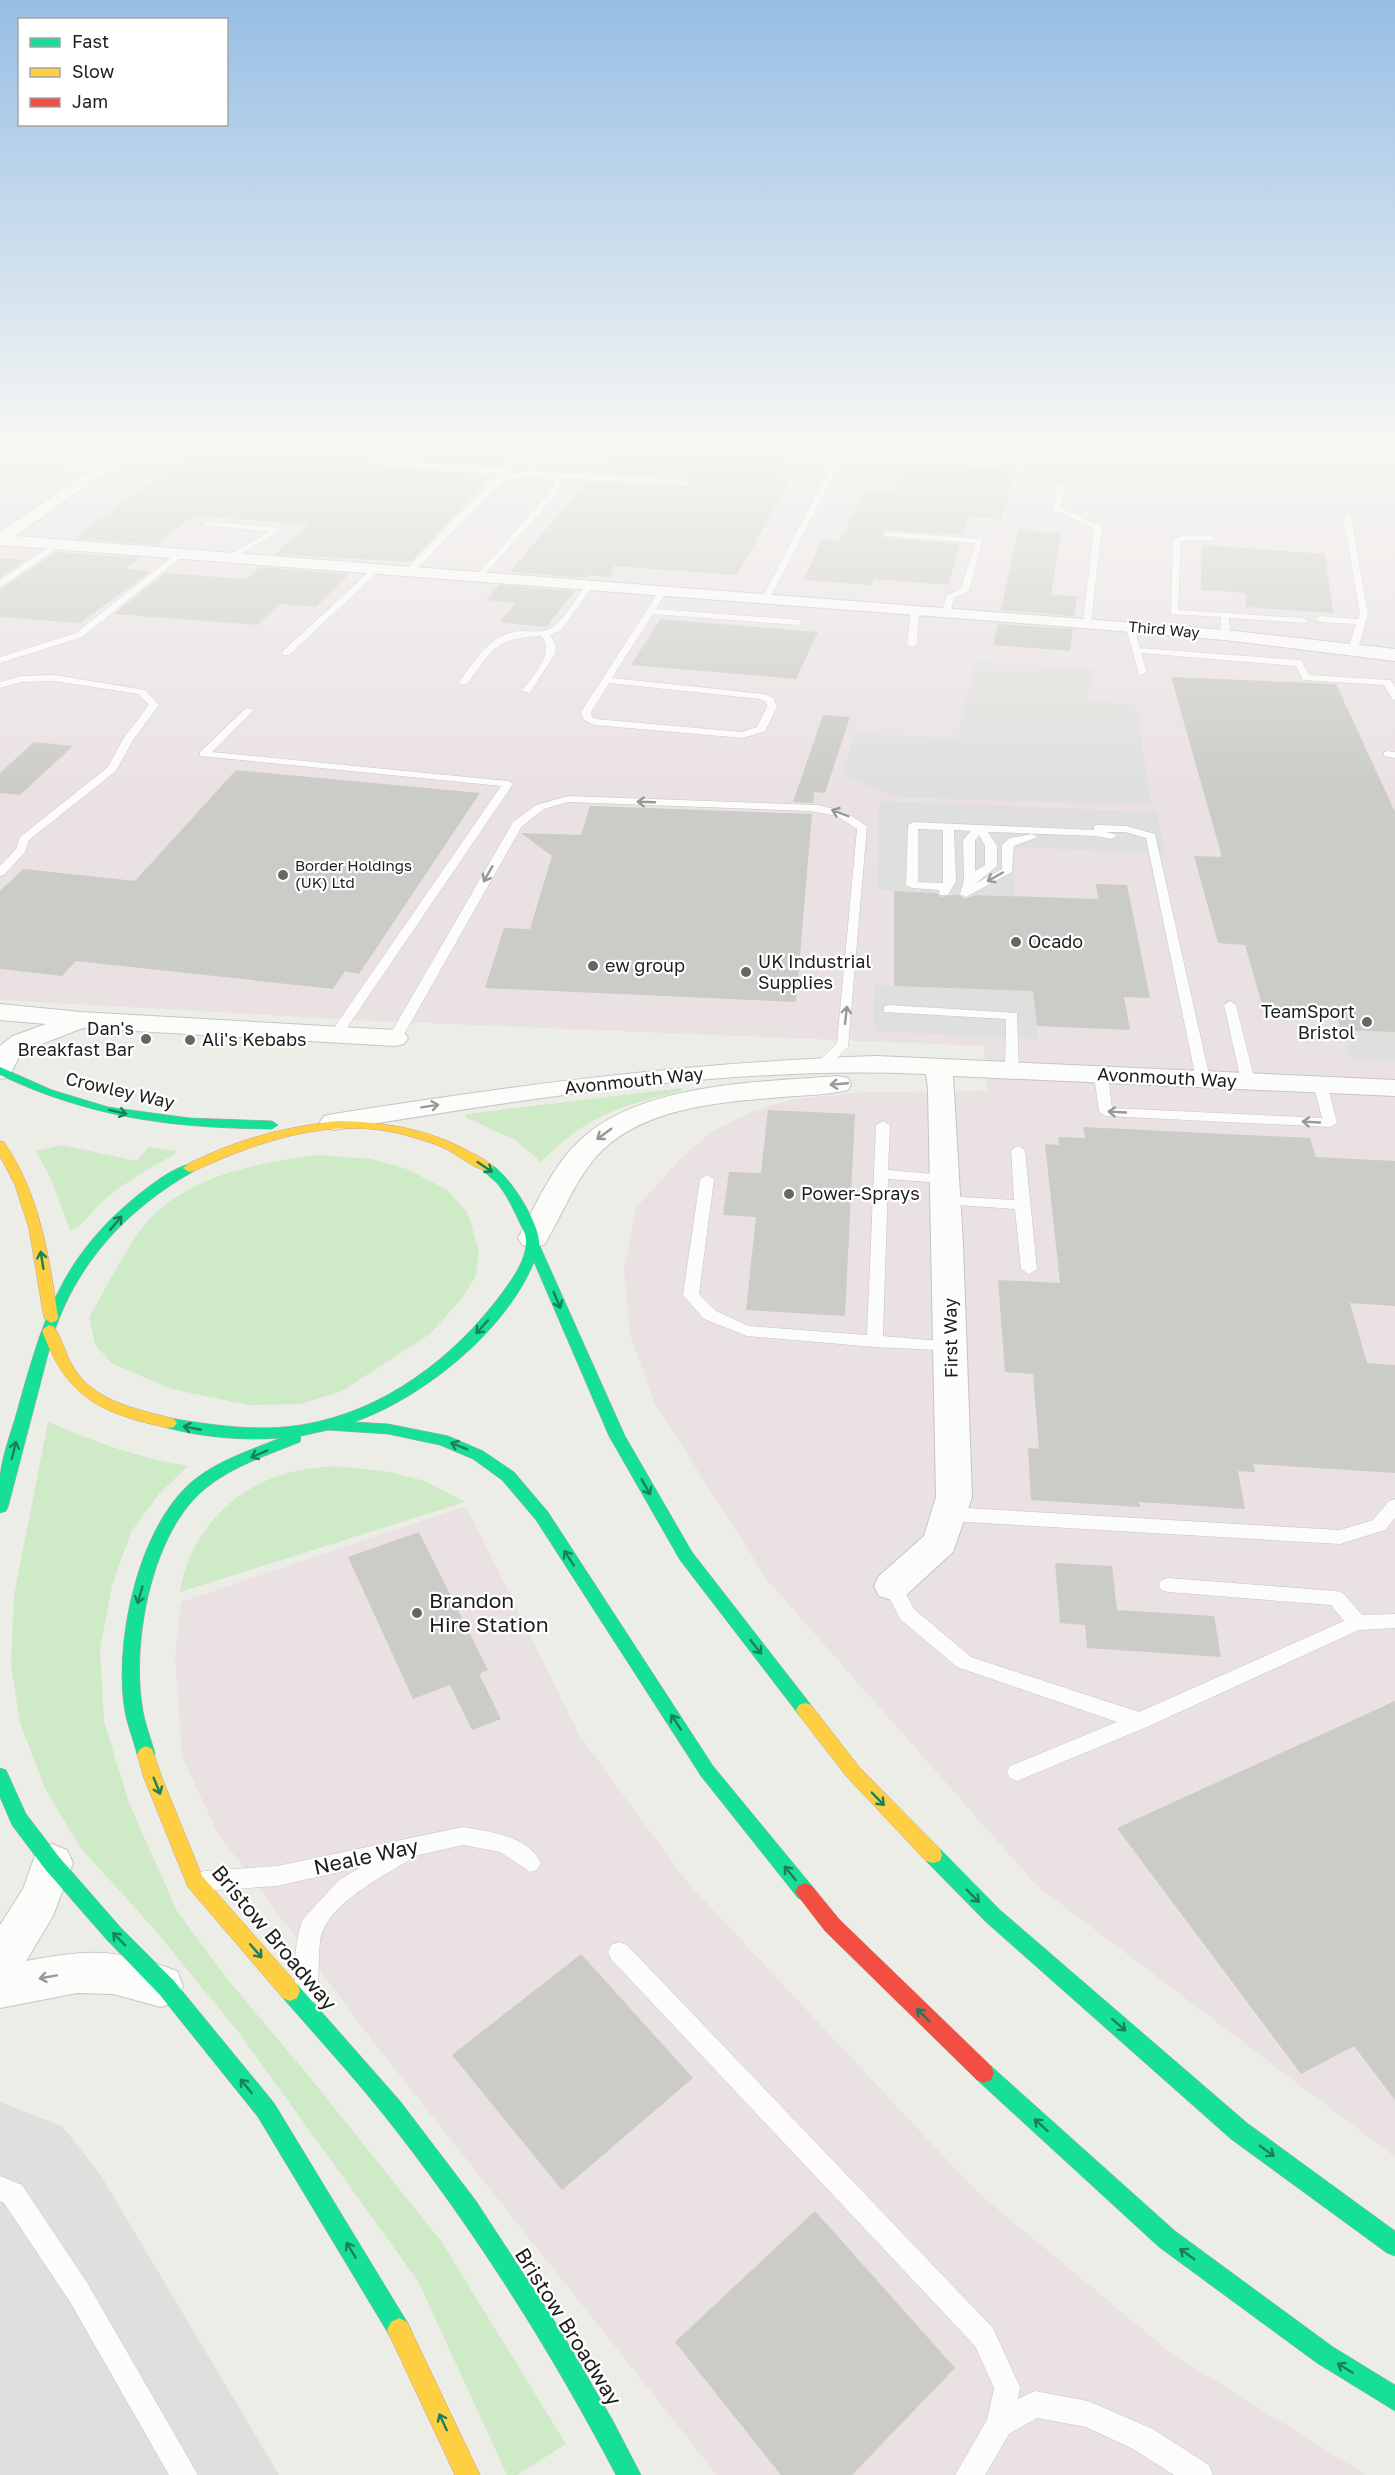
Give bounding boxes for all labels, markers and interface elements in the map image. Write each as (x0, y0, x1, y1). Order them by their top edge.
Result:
legend (18, 18, 228, 126)
text: Fast (72, 30, 109, 52)
text: Slow (72, 60, 115, 82)
text: Jam (72, 90, 108, 112)
street label: Third Way (1128, 617, 1201, 641)
one-way arrow (637, 796, 657, 808)
one-way arrow (831, 807, 850, 818)
place label: Border Holdings (UK) Ltd (295, 856, 412, 891)
one-way arrow (482, 865, 493, 883)
marker: Border Holdings (UK) Ltd (276, 868, 290, 882)
one-way arrow (987, 872, 1005, 883)
place label: Ocado (1028, 930, 1083, 952)
marker: Ocado (1009, 935, 1023, 949)
place label: UK Industrial Supplies (758, 950, 871, 993)
place label: ew group (605, 954, 685, 976)
marker: ew group (586, 959, 600, 973)
marker: UK Industrial Supplies (739, 965, 753, 979)
place label: TeamSport Bristol (1261, 1000, 1355, 1043)
one-way arrow (841, 1006, 852, 1026)
marker: TeamSport Bristol (1360, 1015, 1374, 1029)
place label: Dan's Breakfast Bar (17, 1017, 134, 1060)
place label: Ali's Kebabs (202, 1028, 307, 1050)
marker: Dan's Breakfast Bar (139, 1032, 153, 1046)
marker: Ali's Kebabs (183, 1033, 197, 1047)
street label: Avonmouth Way (563, 1062, 704, 1098)
street label: Avonmouth Way (1097, 1062, 1237, 1092)
street label: Crowley Way (64, 1067, 177, 1113)
one-way arrow (830, 1079, 850, 1090)
one-way arrow (420, 1101, 439, 1112)
one-way arrow (108, 1106, 127, 1118)
one-way arrow (1107, 1107, 1127, 1118)
one-way arrow (1302, 1116, 1322, 1127)
one-way arrow (596, 1127, 612, 1140)
one-way arrow (477, 1161, 493, 1173)
place label: Power-Sprays (801, 1182, 920, 1204)
marker: Power-Sprays (782, 1187, 796, 1201)
one-way arrow (109, 1216, 123, 1231)
one-way arrow (36, 1251, 47, 1271)
one-way arrow (552, 1290, 563, 1308)
street label: First Way (938, 1298, 962, 1378)
one-way arrow (475, 1319, 489, 1334)
one-way arrow (182, 1422, 202, 1433)
one-way arrow (450, 1440, 468, 1451)
one-way arrow (8, 1441, 20, 1460)
one-way arrow (251, 1448, 269, 1460)
one-way arrow (641, 1477, 652, 1495)
one-way arrow (563, 1550, 576, 1567)
one-way arrow (134, 1586, 146, 1605)
place label: Brandon Hire Station (429, 1587, 549, 1637)
marker: Brandon Hire Station (410, 1606, 424, 1620)
one-way arrow (750, 1639, 763, 1655)
one-way arrow (669, 1714, 681, 1731)
one-way arrow (152, 1777, 163, 1795)
one-way arrow (871, 1791, 886, 1806)
street label: Neale Way (311, 1832, 421, 1880)
street label: Bristow Broadway (207, 1860, 343, 2015)
one-way arrow (783, 1865, 796, 1881)
one-way arrow (965, 1888, 980, 1903)
one-way arrow (111, 1931, 126, 1946)
one-way arrow (249, 1943, 263, 1958)
one-way arrow (39, 1972, 58, 1983)
one-way arrow (915, 2007, 930, 2022)
one-way arrow (1111, 2018, 1126, 2032)
one-way arrow (240, 2078, 253, 2094)
one-way arrow (1034, 2118, 1049, 2132)
one-way arrow (1259, 2145, 1275, 2157)
one-way arrow (345, 2242, 357, 2259)
street label: Bristow Broadway (510, 2243, 628, 2410)
one-way arrow (1180, 2248, 1196, 2260)
one-way arrow (1337, 2361, 1354, 2374)
one-way arrow (437, 2413, 448, 2431)

